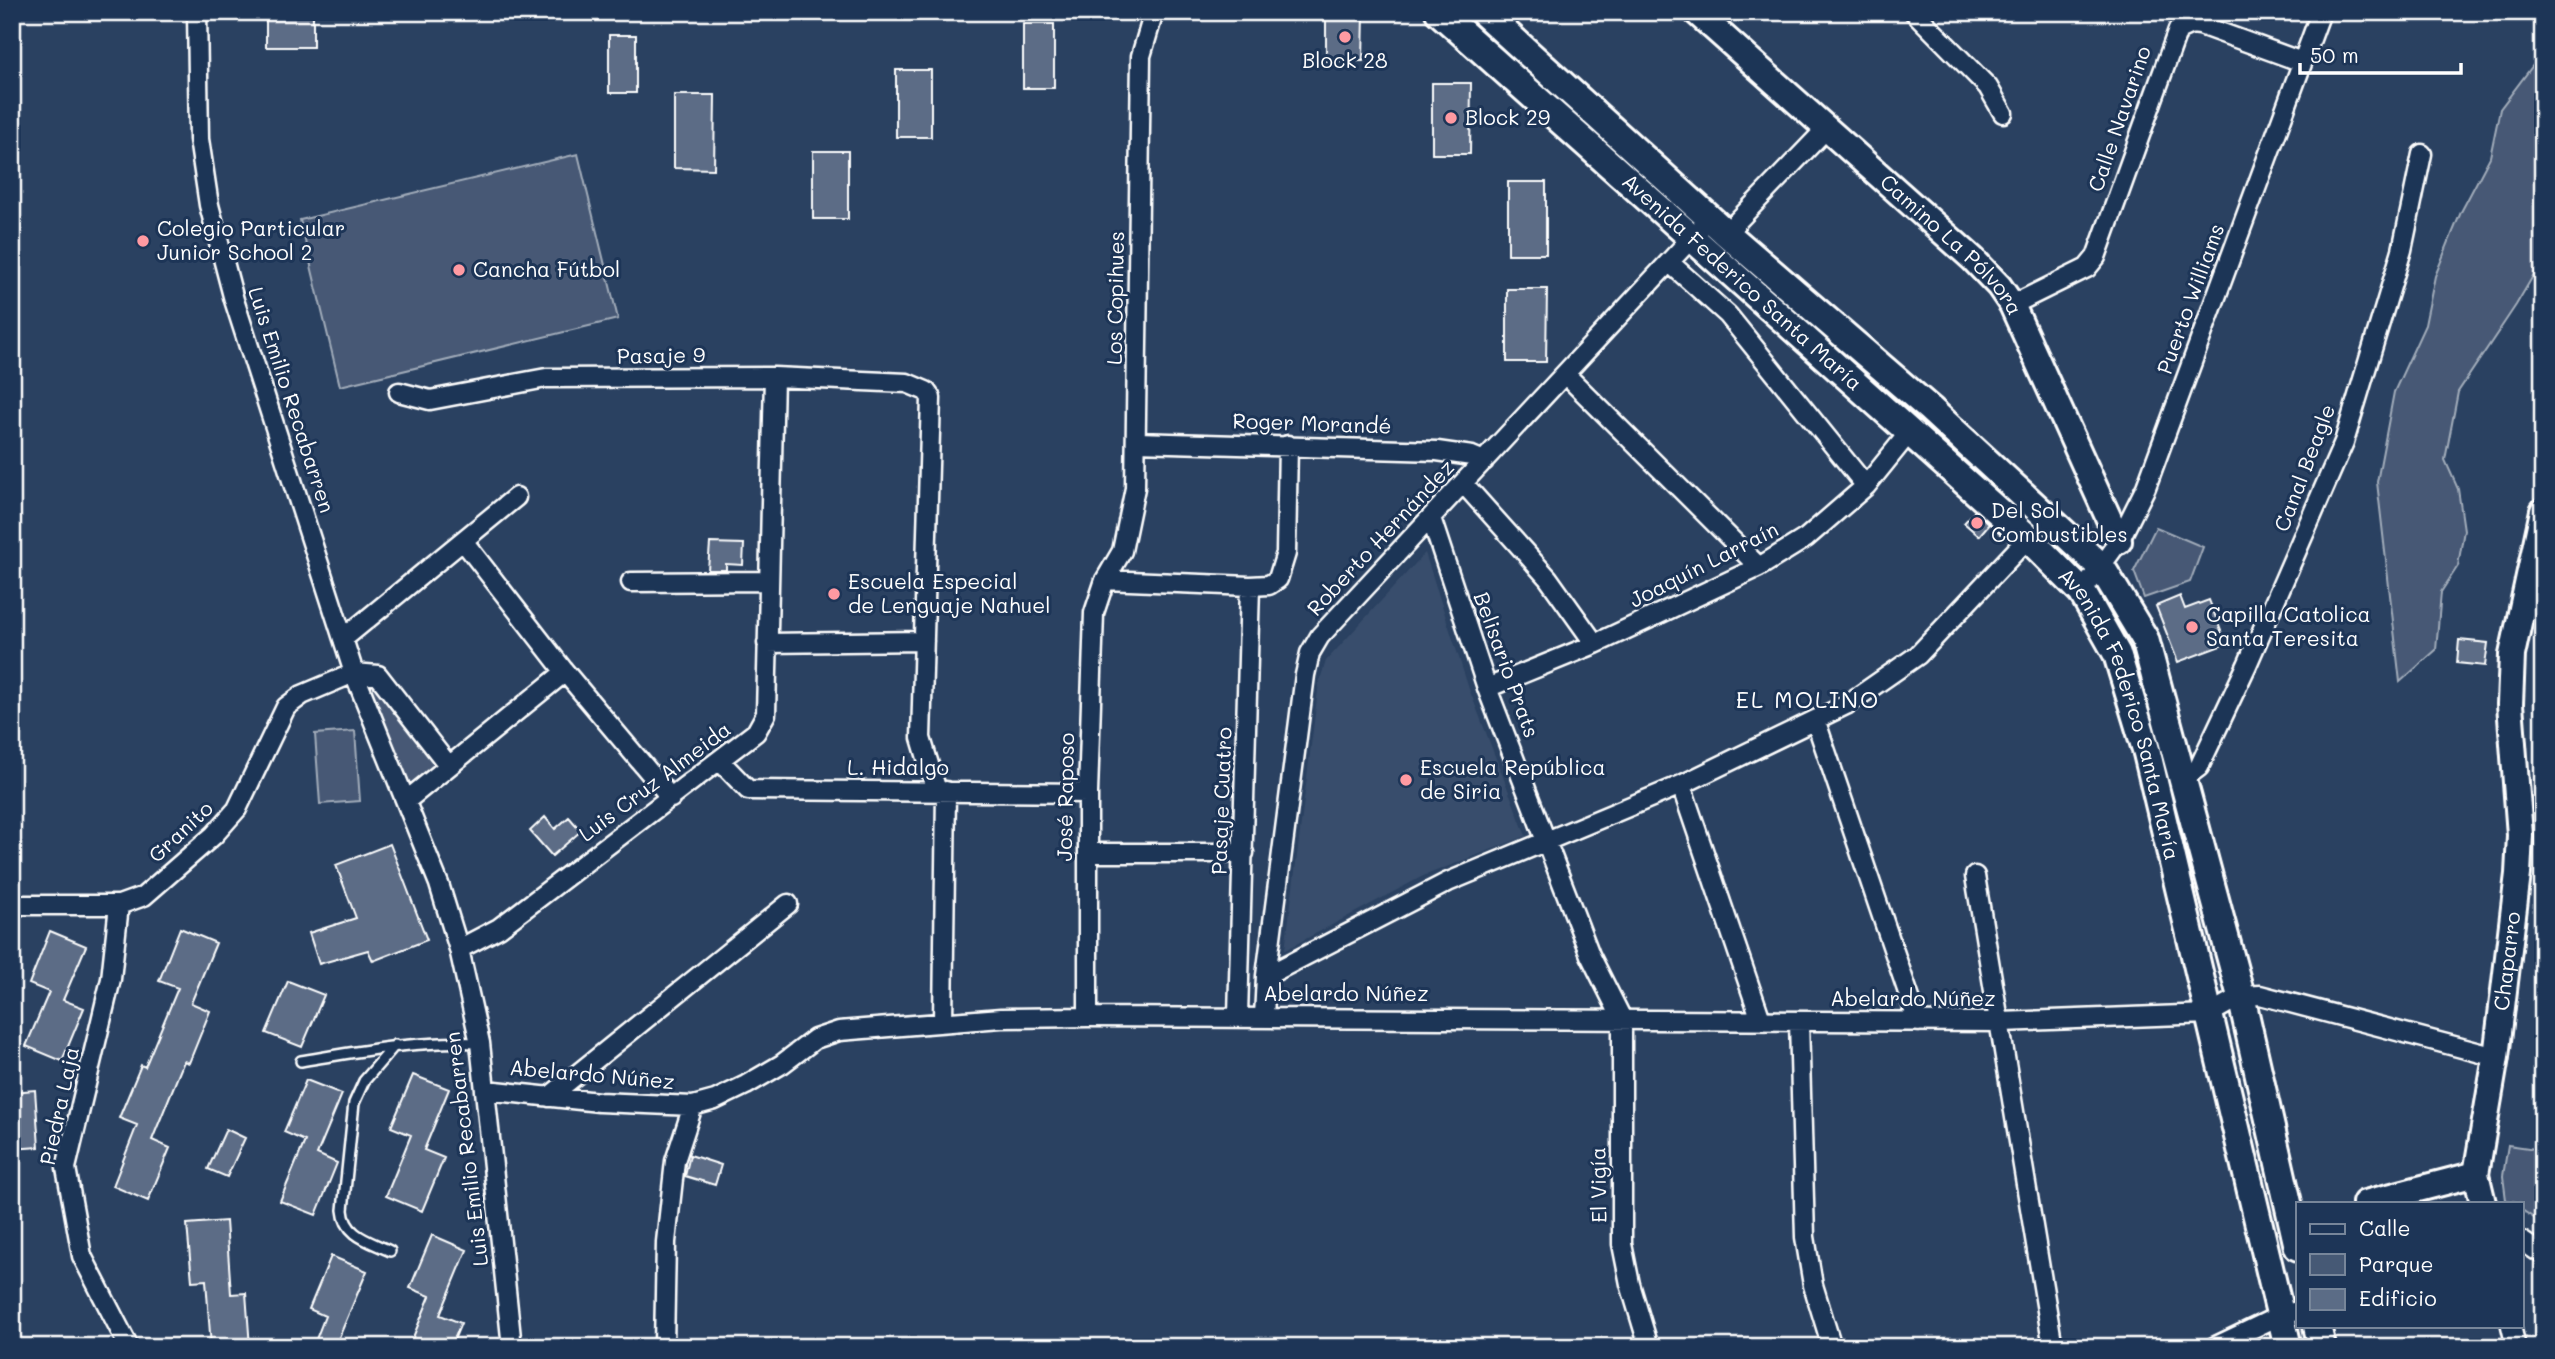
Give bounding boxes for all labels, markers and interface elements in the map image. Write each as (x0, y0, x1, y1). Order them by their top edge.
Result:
marker: Block 28 (1337, 29, 1353, 45)
scale bar (2300, 32, 2460, 76)
text: 50 m (2310, 41, 2359, 68)
street label: Calle Navarino (2081, 42, 2156, 195)
place label: Block 28 (1302, 46, 1388, 73)
place label: Block 29 (1465, 103, 1550, 130)
marker: Block 29 (1443, 110, 1459, 126)
street label: Avenida Federico Santa María (1617, 167, 1869, 396)
street label: Camino La Pólvora (1875, 168, 2030, 319)
place label: Colegio Particular Junior School 2 (157, 214, 345, 265)
street label: Puerto Williams (2150, 220, 2229, 377)
street label: Los Copihues (1100, 231, 1129, 365)
marker: Colegio Particular Junior School 2 (135, 233, 151, 249)
place label: Cancha Fútbol (473, 255, 620, 282)
marker: Cancha Fútbol (451, 262, 467, 278)
street label: Luis Emilio Recabarren (243, 283, 342, 516)
street label: Pasaje 9 (617, 340, 705, 369)
street label: Canal Beagle (2267, 400, 2340, 535)
street label: Roger Morandé (1232, 406, 1392, 439)
street label: Roberto Hernández (1300, 453, 1459, 621)
place label: Del Sol Combustibles (1991, 496, 2128, 547)
street label: Joaquín Larraín (1624, 515, 1782, 613)
marker: Del Sol Combustibles (1969, 515, 1985, 531)
street label: Avenida Federico Santa María (2053, 561, 2187, 863)
place label: Escuela Especial de Lenguaje Nahuel (848, 567, 1050, 618)
marker: Escuela Especial de Lenguaje Nahuel (826, 586, 842, 602)
street label: Belisario Prats (1469, 588, 1546, 741)
place label: Capilla Catolica Santa Teresita (2206, 600, 2371, 651)
marker: Capilla Catolica Santa Teresita (2184, 619, 2200, 635)
district label: EL MOLINO (1736, 684, 1880, 714)
street label: Luis Cruz Almeida (573, 715, 736, 847)
street label: Pasaje Cuatro (1204, 727, 1237, 875)
street label: José Raposo (1050, 732, 1079, 861)
street label: L. Hidalgo (847, 753, 949, 780)
place label: Escuela República de Siria (1420, 753, 1606, 804)
marker: Escuela República de Siria (1398, 772, 1414, 788)
street label: Granito (142, 794, 218, 868)
street label: Chaparro (2487, 910, 2525, 1012)
street label: Abelardo Núñez (1263, 979, 1429, 1006)
street label: Abelardo Núñez (1830, 984, 1996, 1011)
street label: Luis Emilio Recabarren (438, 1030, 493, 1268)
street label: Piedra Laja (33, 1044, 84, 1167)
street label: Abelardo Núñez (508, 1053, 676, 1094)
street label: El Vigía (1583, 1147, 1612, 1223)
legend (2296, 1202, 2524, 1328)
text: Calle (2359, 1214, 2411, 1241)
text: Parque (2359, 1250, 2433, 1277)
text: Edificio (2359, 1284, 2437, 1311)

